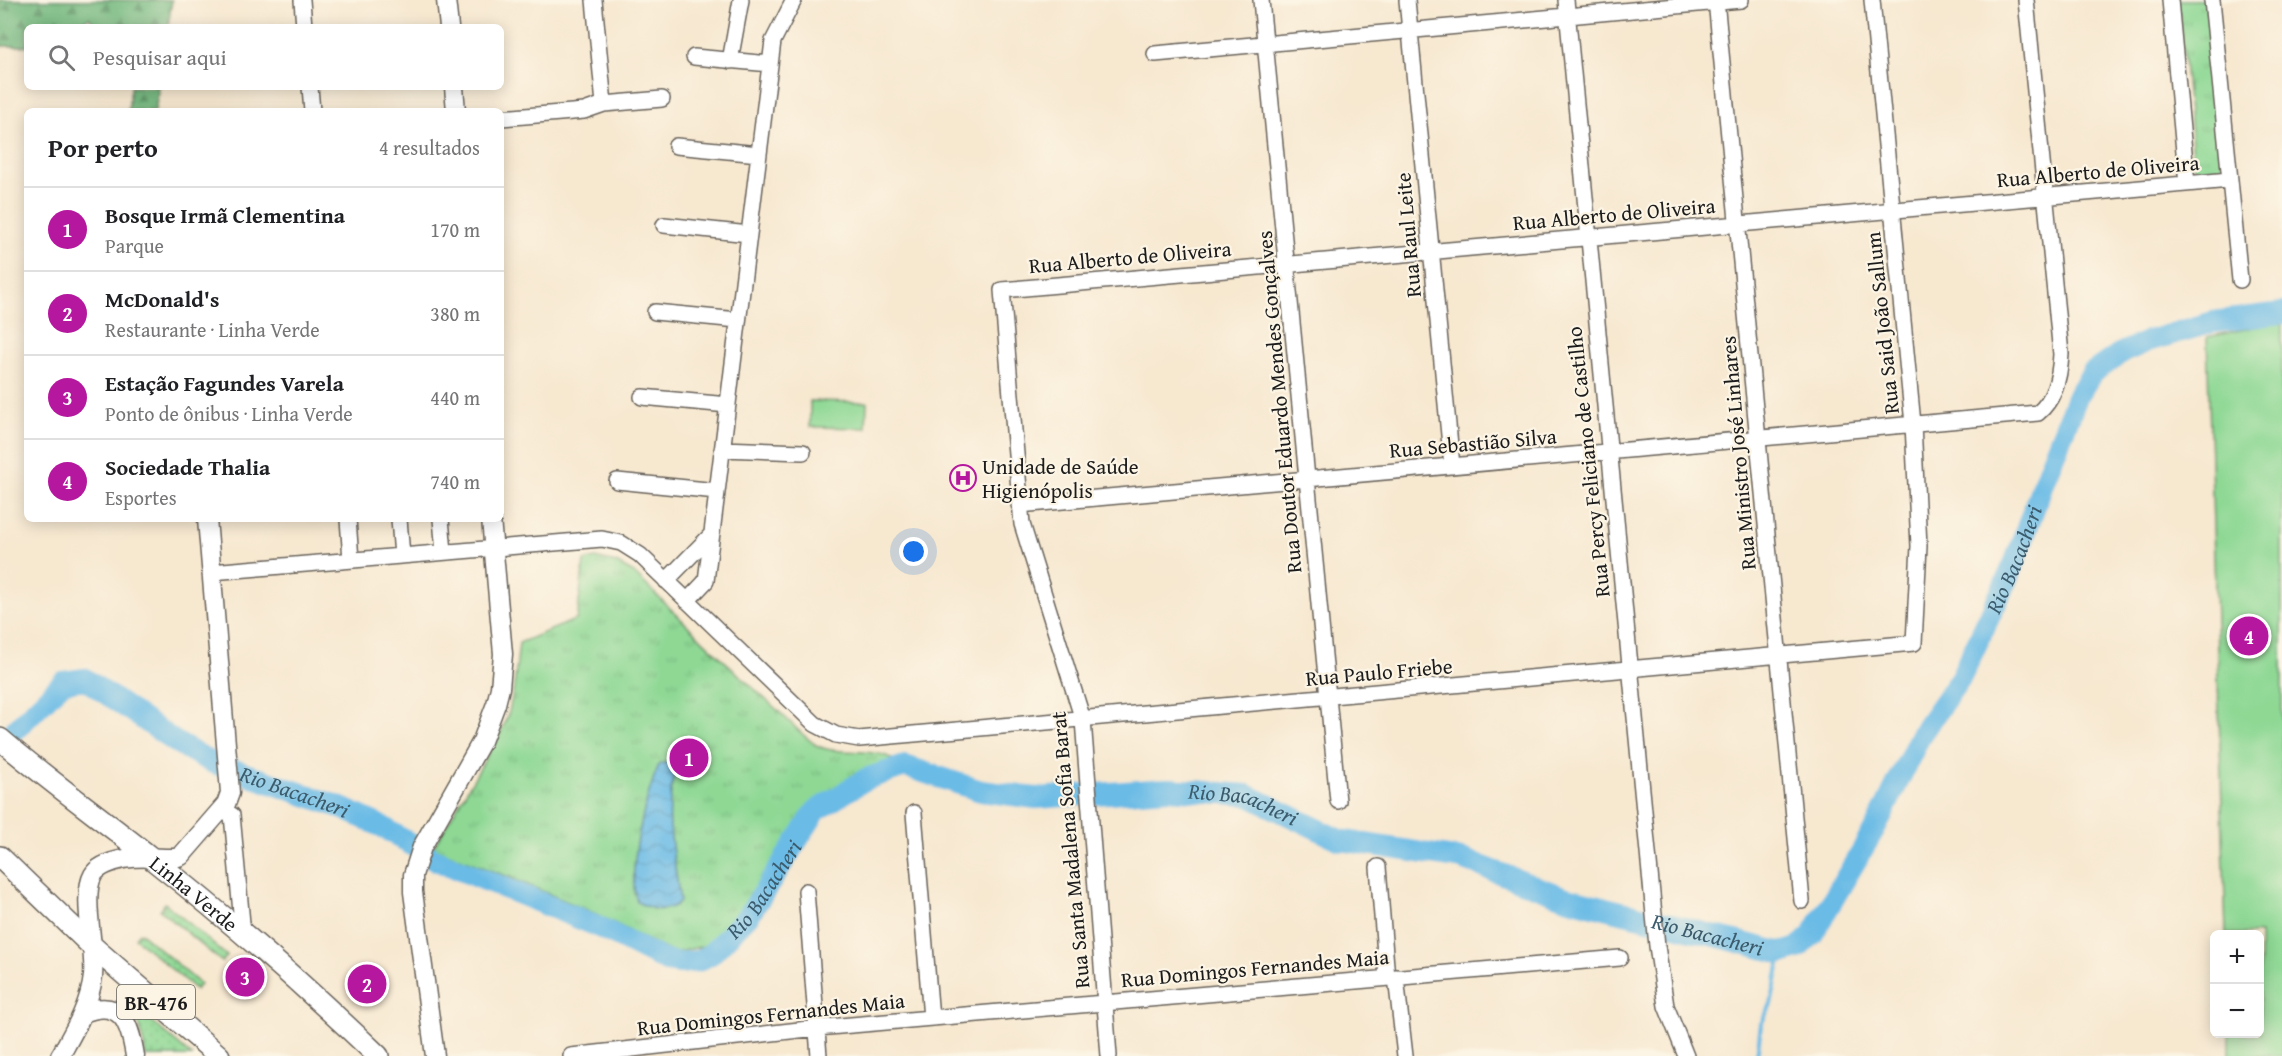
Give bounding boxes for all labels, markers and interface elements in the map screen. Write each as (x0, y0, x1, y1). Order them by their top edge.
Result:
search box (24, 24, 504, 90)
icon: search (45, 41, 78, 74)
text: Pesquisar aqui (93, 41, 227, 73)
text: Por perto (48, 128, 158, 167)
text: 4 resultados (379, 133, 480, 162)
street label: Rua Alberto de Oliveira (1995, 147, 2201, 195)
street label: Rua Raul Leite (1387, 171, 1429, 299)
street label: Rua Alberto de Oliveira (1511, 190, 1717, 238)
text: Bosque Irmã Clementina (105, 199, 345, 231)
text: 1 (62, 215, 73, 244)
text: 170 m (430, 215, 480, 244)
street label: Rua Doutor Eduardo Mendes Gonçalves (1249, 230, 1309, 574)
street label: Rua Said João Sallum (1857, 230, 1907, 416)
text: Parque (105, 231, 164, 260)
street label: Rua Alberto de Oliveira (1027, 233, 1233, 281)
text: McDonald's (105, 283, 219, 315)
text: 2 (62, 299, 73, 328)
text: 380 m (430, 299, 480, 328)
text: Restaurante · Linha Verde (105, 315, 320, 344)
street label: Rua Percy Feliciano de Castilho (1558, 325, 1618, 599)
street label: Rua Ministro José Linhares (1712, 335, 1764, 571)
text: Estação Fagundes Varela (105, 367, 344, 399)
text: 3 (62, 383, 73, 412)
text: 440 m (430, 383, 480, 412)
text: Ponto de ônibus · Linha Verde (105, 399, 353, 428)
street label: Rua Sebastião Silva (1388, 420, 1558, 466)
text: Sociedade Thalia (105, 451, 270, 483)
place label: Unidade de Saúde Higienópolis (982, 451, 1139, 506)
hospital icon: Unidade de Saúde Higienópolis (948, 463, 978, 493)
text: 4 (62, 467, 73, 496)
text: 740 m (430, 467, 480, 496)
text: Esportes (105, 483, 177, 512)
water label: Rio Bacacheri (1977, 501, 2050, 619)
your location (899, 537, 928, 566)
pin: 4 (2230, 614, 2268, 658)
street label: Rua Paulo Friebe (1304, 650, 1454, 694)
street label: Rua Santa Madalena Sofia Barat (1042, 710, 1098, 990)
pin: 1 (670, 736, 708, 780)
water label: Rio Bacacheri (235, 757, 355, 826)
water label: Rio Bacacheri (1186, 774, 1304, 834)
water label: Rio Bacacheri (718, 833, 809, 947)
street label: Linha Verde (143, 847, 245, 939)
water label: Rio Bacacheri (1648, 904, 1767, 964)
map controls (2210, 930, 2264, 1038)
button: + (2210, 930, 2264, 984)
street label: Rua Domingos Fernandes Maia (1120, 941, 1390, 995)
pin: 3 (226, 954, 264, 1000)
pin: 2 (348, 962, 386, 1006)
button: − (2210, 984, 2264, 1038)
road number: BR-476 (117, 985, 195, 1019)
street label: Rua Domingos Fernandes Maia (636, 985, 906, 1043)

